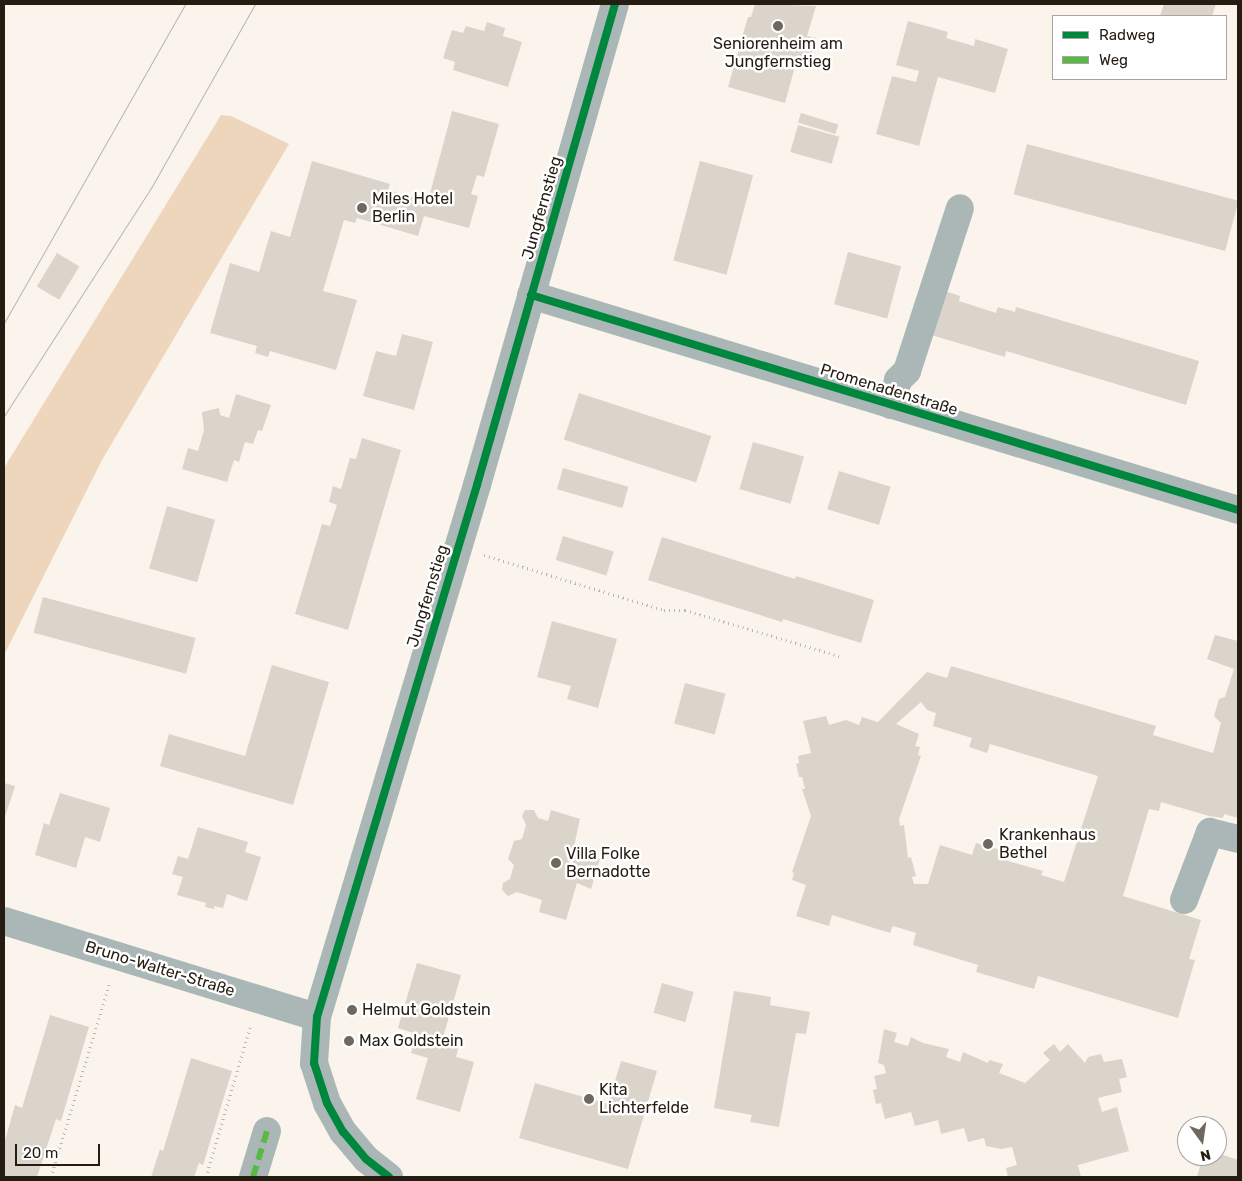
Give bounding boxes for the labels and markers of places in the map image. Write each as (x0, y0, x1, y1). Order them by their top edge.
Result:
marker: Seniorenheim am Jungfernstieg (772, 20, 784, 32)
place label: Seniorenheim am Jungfernstieg (713, 34, 843, 72)
place label: Miles Hotel Berlin (372, 189, 453, 227)
marker: Miles Hotel Berlin (356, 202, 368, 214)
place label: Krankenhaus Bethel (999, 825, 1096, 863)
marker: Krankenhaus Bethel (981, 837, 995, 851)
place label: Villa Folke Bernadotte (566, 844, 650, 882)
marker: Villa Folke Bernadotte (550, 857, 562, 869)
place label: Helmut Goldstein (362, 1000, 491, 1020)
marker: Helmut Goldstein (346, 1004, 358, 1016)
place label: Max Goldstein (359, 1031, 463, 1051)
marker: Max Goldstein (343, 1035, 355, 1047)
place label: Kita Lichterfelde (599, 1080, 689, 1118)
marker: Kita Lichterfelde (583, 1093, 595, 1105)

